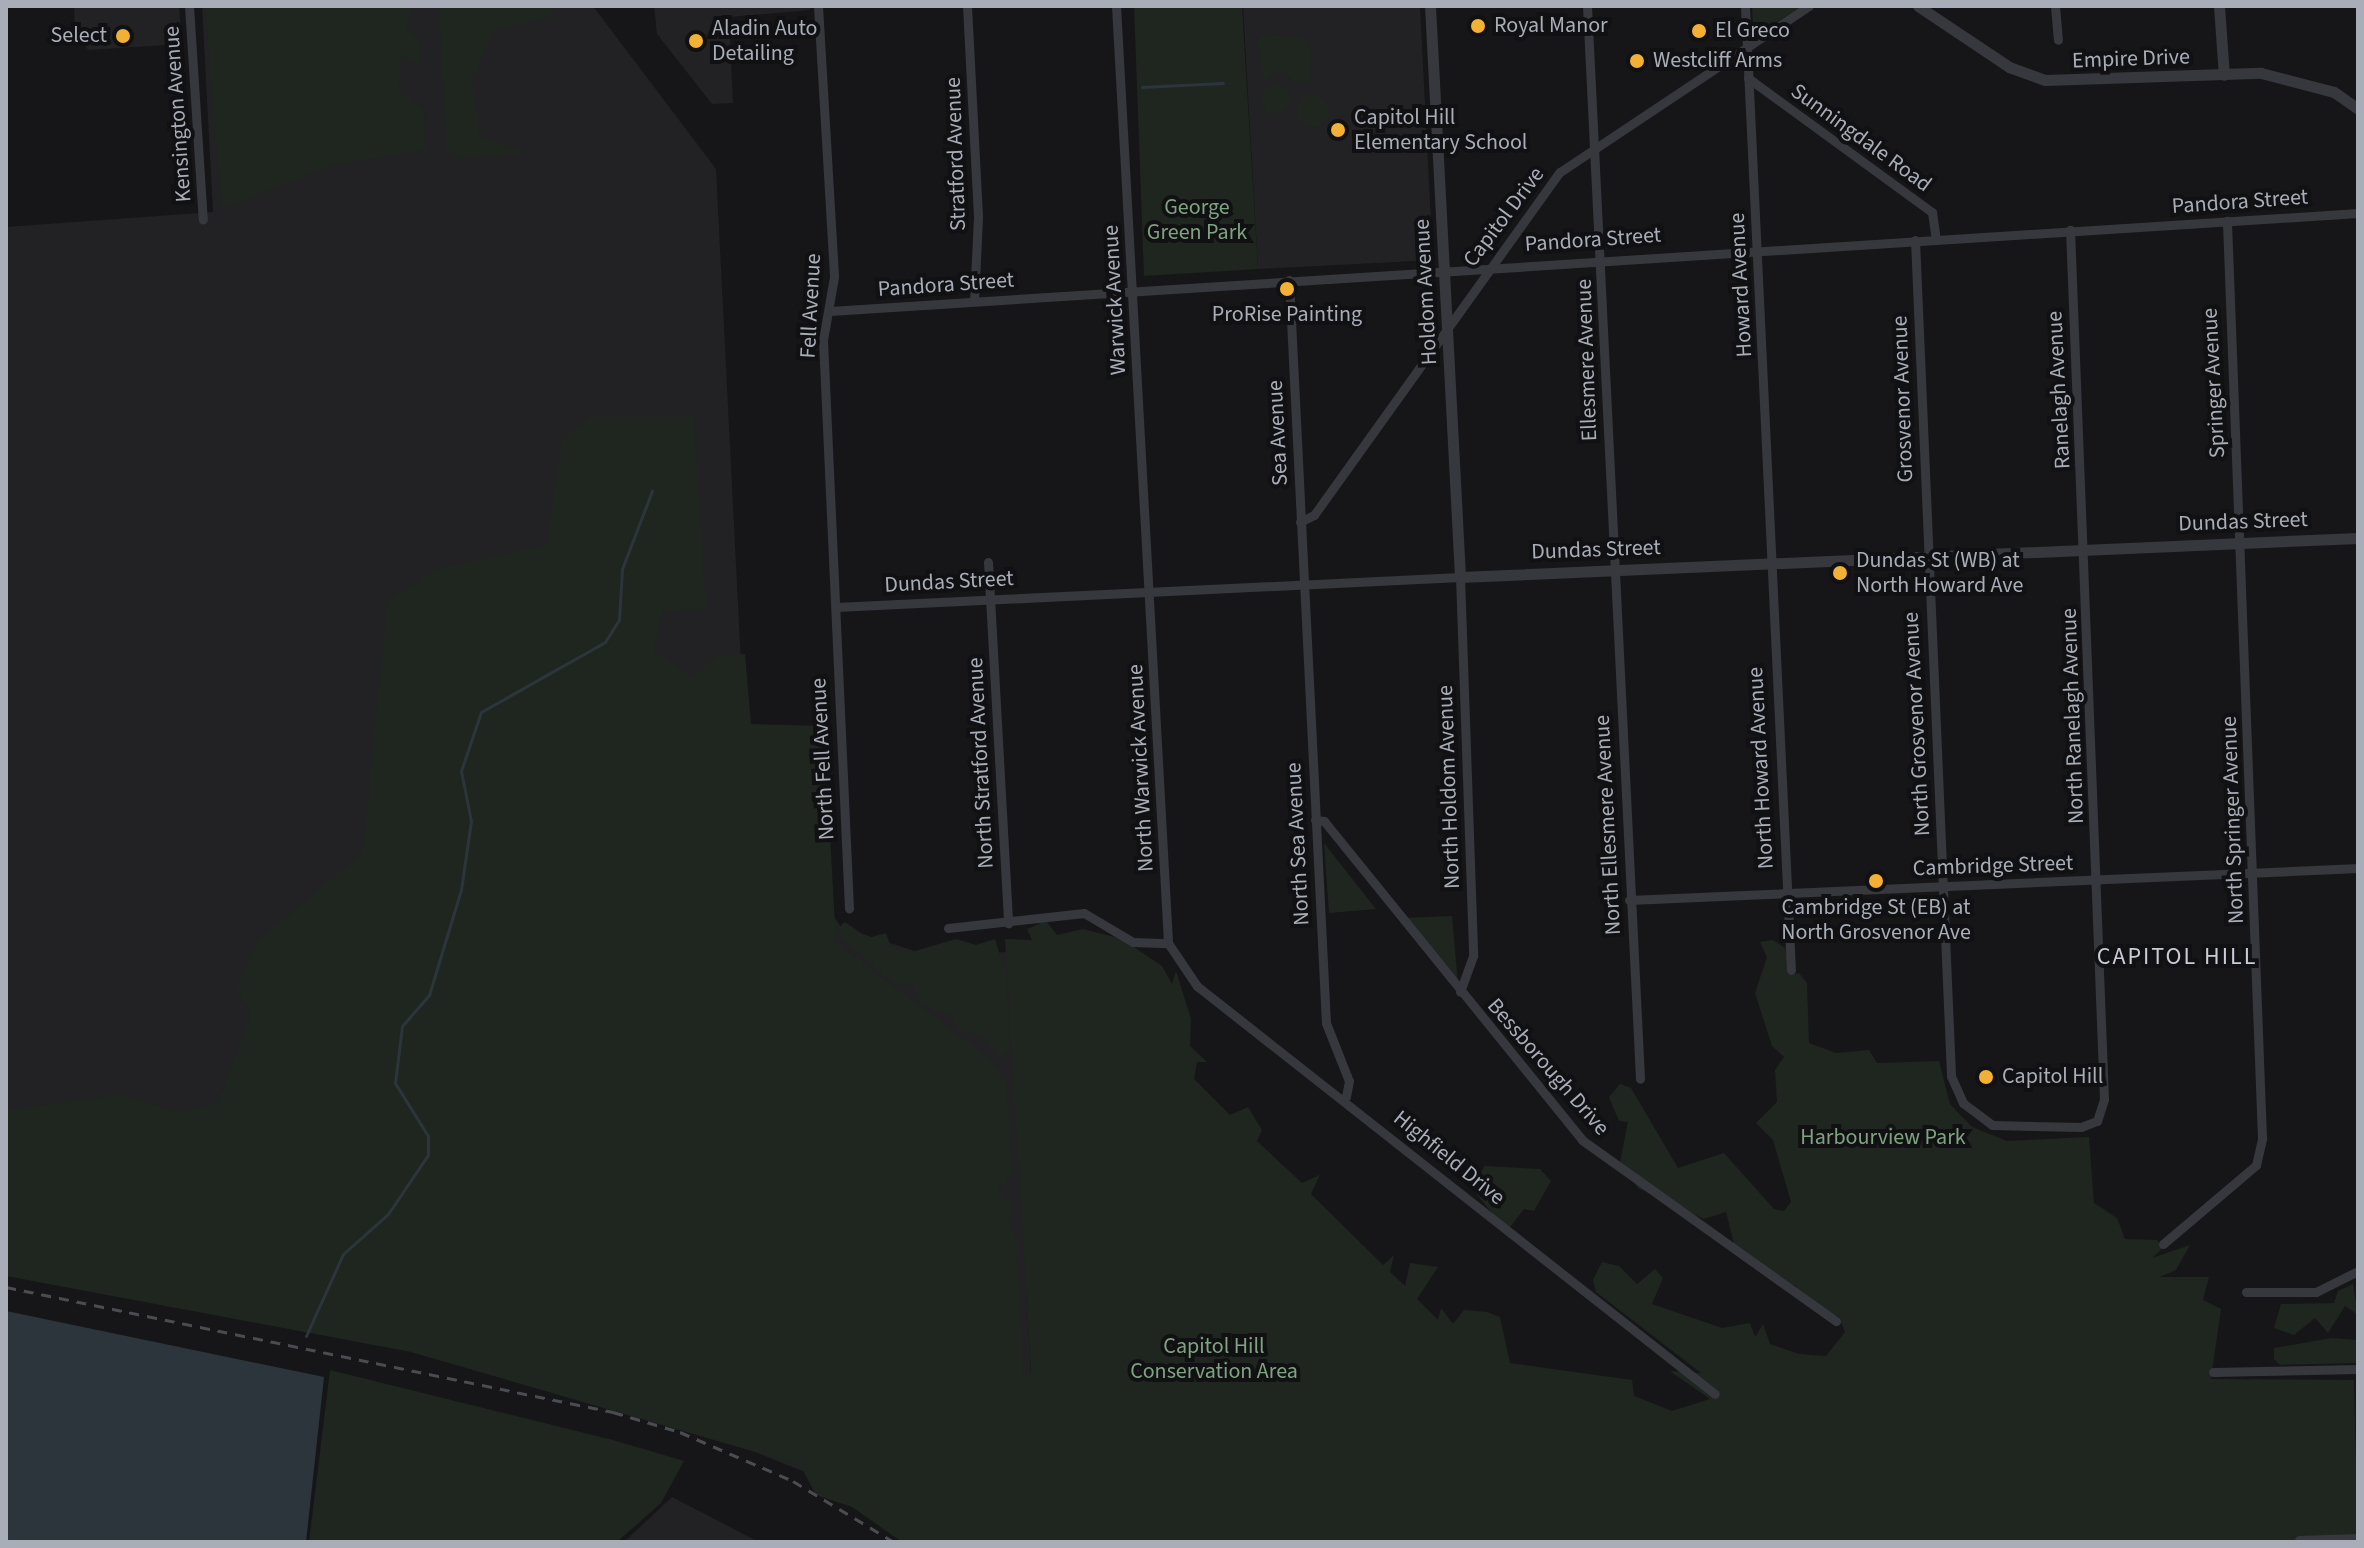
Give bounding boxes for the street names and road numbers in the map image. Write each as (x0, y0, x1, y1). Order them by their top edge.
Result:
street label: Kensington Avenue (159, 25, 197, 203)
street label: Empire Drive (2072, 44, 2190, 74)
street label: Stratford Avenue (940, 77, 972, 231)
street label: Sunningdale Road (1786, 78, 1936, 198)
street label: Capitol Drive (1458, 162, 1550, 272)
street label: Pandora Street (2171, 184, 2309, 220)
street label: Howard Avenue (1724, 212, 1758, 358)
street label: Holdom Avenue (1409, 218, 1443, 366)
street label: Pandora Street (1524, 222, 1662, 258)
street label: Warwick Avenue (1098, 224, 1132, 376)
street label: Fell Avenue (795, 253, 827, 359)
street label: Pandora Street (877, 267, 1015, 303)
street label: Ellesmere Avenue (1571, 278, 1603, 442)
street label: Springer Avenue (2197, 307, 2231, 459)
street label: Ranelagh Avenue (2042, 310, 2076, 470)
street label: Grosvenor Avenue (1887, 315, 1919, 483)
street label: Sea Avenue (1262, 380, 1294, 486)
street label: Dundas Street (2178, 507, 2308, 537)
street label: Dundas Street (1531, 535, 1661, 565)
street label: Dundas Street (884, 565, 1014, 599)
street label: North Ranelagh Avenue (2056, 608, 2090, 824)
street label: North Grosvenor Avenue (1898, 611, 1936, 837)
street label: North Stratford Avenue (962, 657, 1000, 869)
street label: North Warwick Avenue (1122, 663, 1160, 873)
street label: North Howard Avenue (1743, 666, 1779, 870)
street label: North Fell Avenue (806, 677, 840, 841)
street label: North Holdom Avenue (1432, 685, 1466, 889)
street label: North Ellesmere Avenue (1589, 714, 1627, 936)
street label: North Springer Avenue (2216, 716, 2250, 924)
street label: North Sea Avenue (1281, 762, 1315, 926)
street label: Cambridge Street (1912, 850, 2074, 882)
street label: Bessborough Drive (1481, 993, 1615, 1141)
street label: Highfield Drive (1388, 1105, 1510, 1211)

